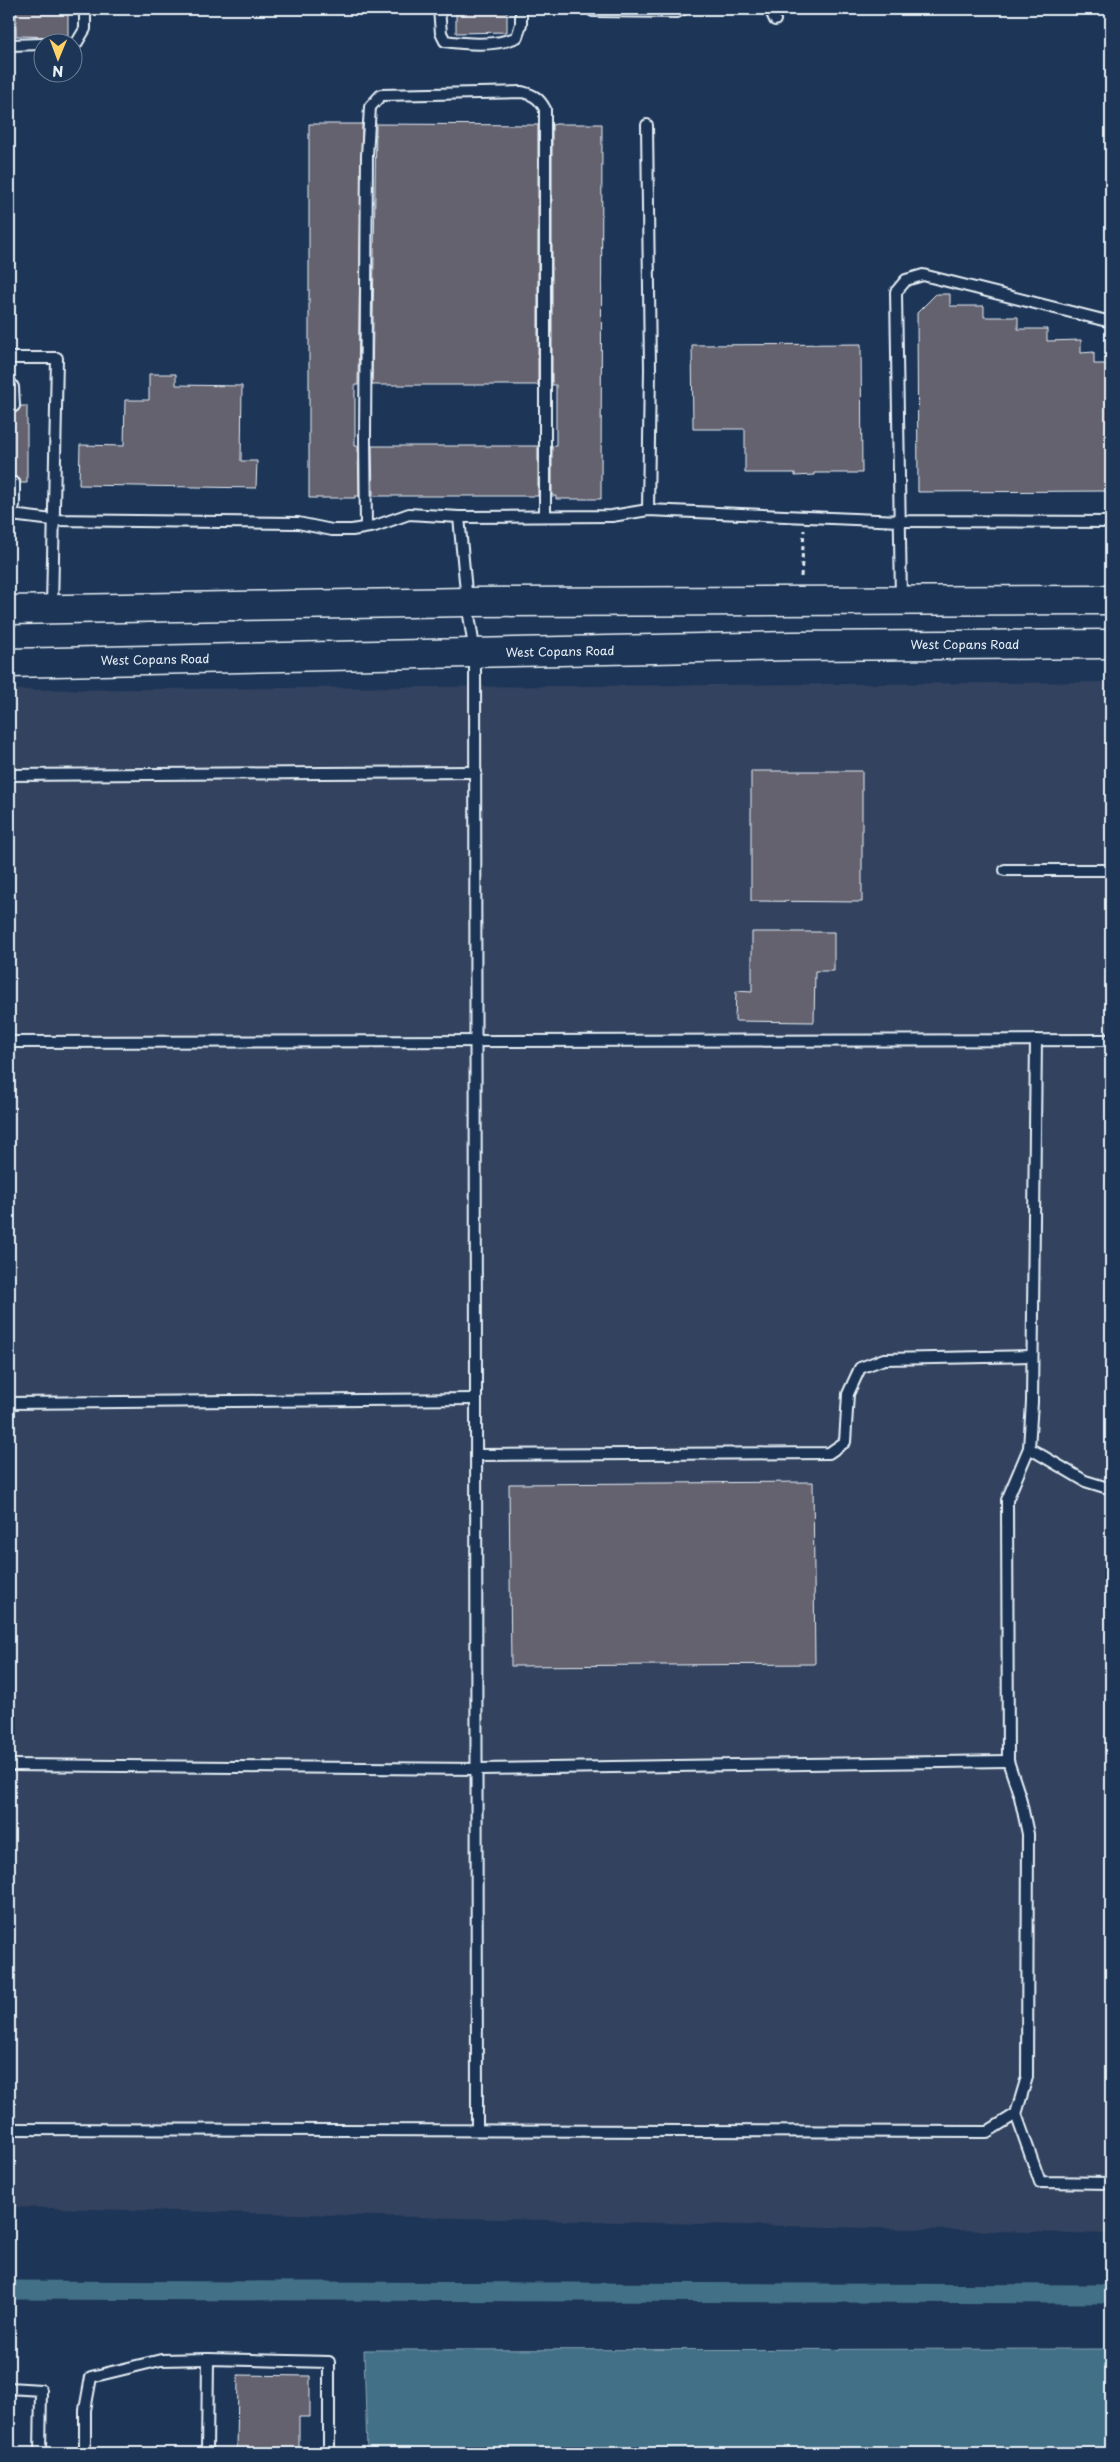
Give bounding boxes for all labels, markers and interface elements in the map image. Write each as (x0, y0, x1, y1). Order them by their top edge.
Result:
north arrow (32, 32, 82, 82)
text: N (52, 61, 63, 82)
street label: West Copans Road (911, 635, 1019, 653)
street label: West Copans Road (505, 641, 615, 661)
street label: West Copans Road (100, 649, 210, 669)

